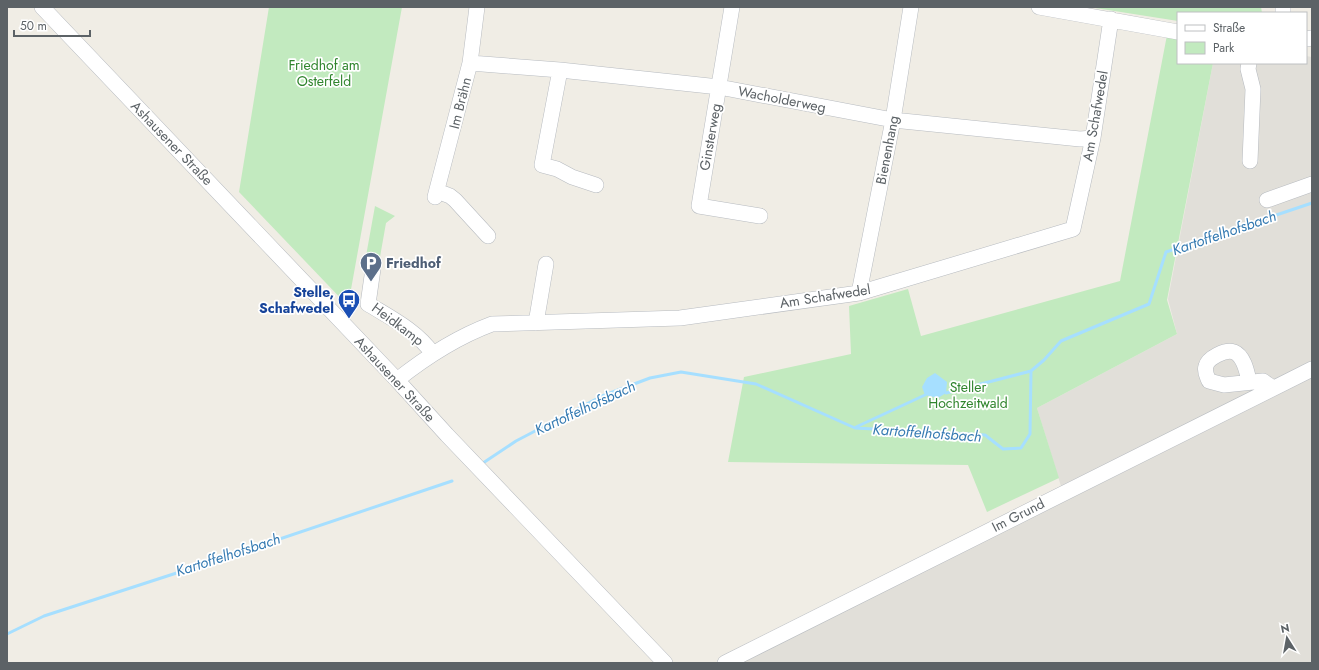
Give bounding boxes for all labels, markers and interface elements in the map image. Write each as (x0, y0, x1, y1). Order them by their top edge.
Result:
scale bar (14, 12, 90, 38)
legend (1177, 12, 1307, 64)
text: 50 m (20, 17, 47, 35)
text: Straße (1213, 19, 1245, 37)
text: Park (1213, 39, 1235, 57)
park label: Friedhof am Osterfeld (288, 55, 360, 91)
street label: Am Schafwedel (1077, 69, 1113, 163)
street label: Im Brähn (444, 75, 476, 131)
street label: Wacholderweg (736, 81, 828, 117)
street label: Ashausener Straße (126, 96, 218, 190)
street label: Ginsterweg (694, 102, 726, 172)
street label: Bienenhang (871, 114, 903, 186)
water label: Kartoffelhofsbach (1169, 205, 1279, 261)
parking icon: Friedhof (358, 250, 384, 283)
place label: Friedhof (386, 253, 442, 273)
street label: Am Schafwedel (778, 279, 872, 313)
place label: Stelle, Schafwedel (259, 282, 334, 318)
bus stop icon: Stelle, Schafwedel (336, 287, 362, 320)
street label: Heidkamp (368, 298, 428, 350)
street label: Ashausener Straße (350, 332, 440, 426)
water label: Kartoffelhofsbach (531, 375, 639, 441)
park label: Steller Hochzeitwald (928, 377, 1008, 413)
water label: Kartoffelhofsbach (872, 418, 982, 448)
street label: Im Grund (988, 493, 1048, 537)
water label: Kartoffelhofsbach (173, 528, 283, 582)
north arrow (1267, 618, 1307, 658)
text: N (1279, 619, 1291, 637)

